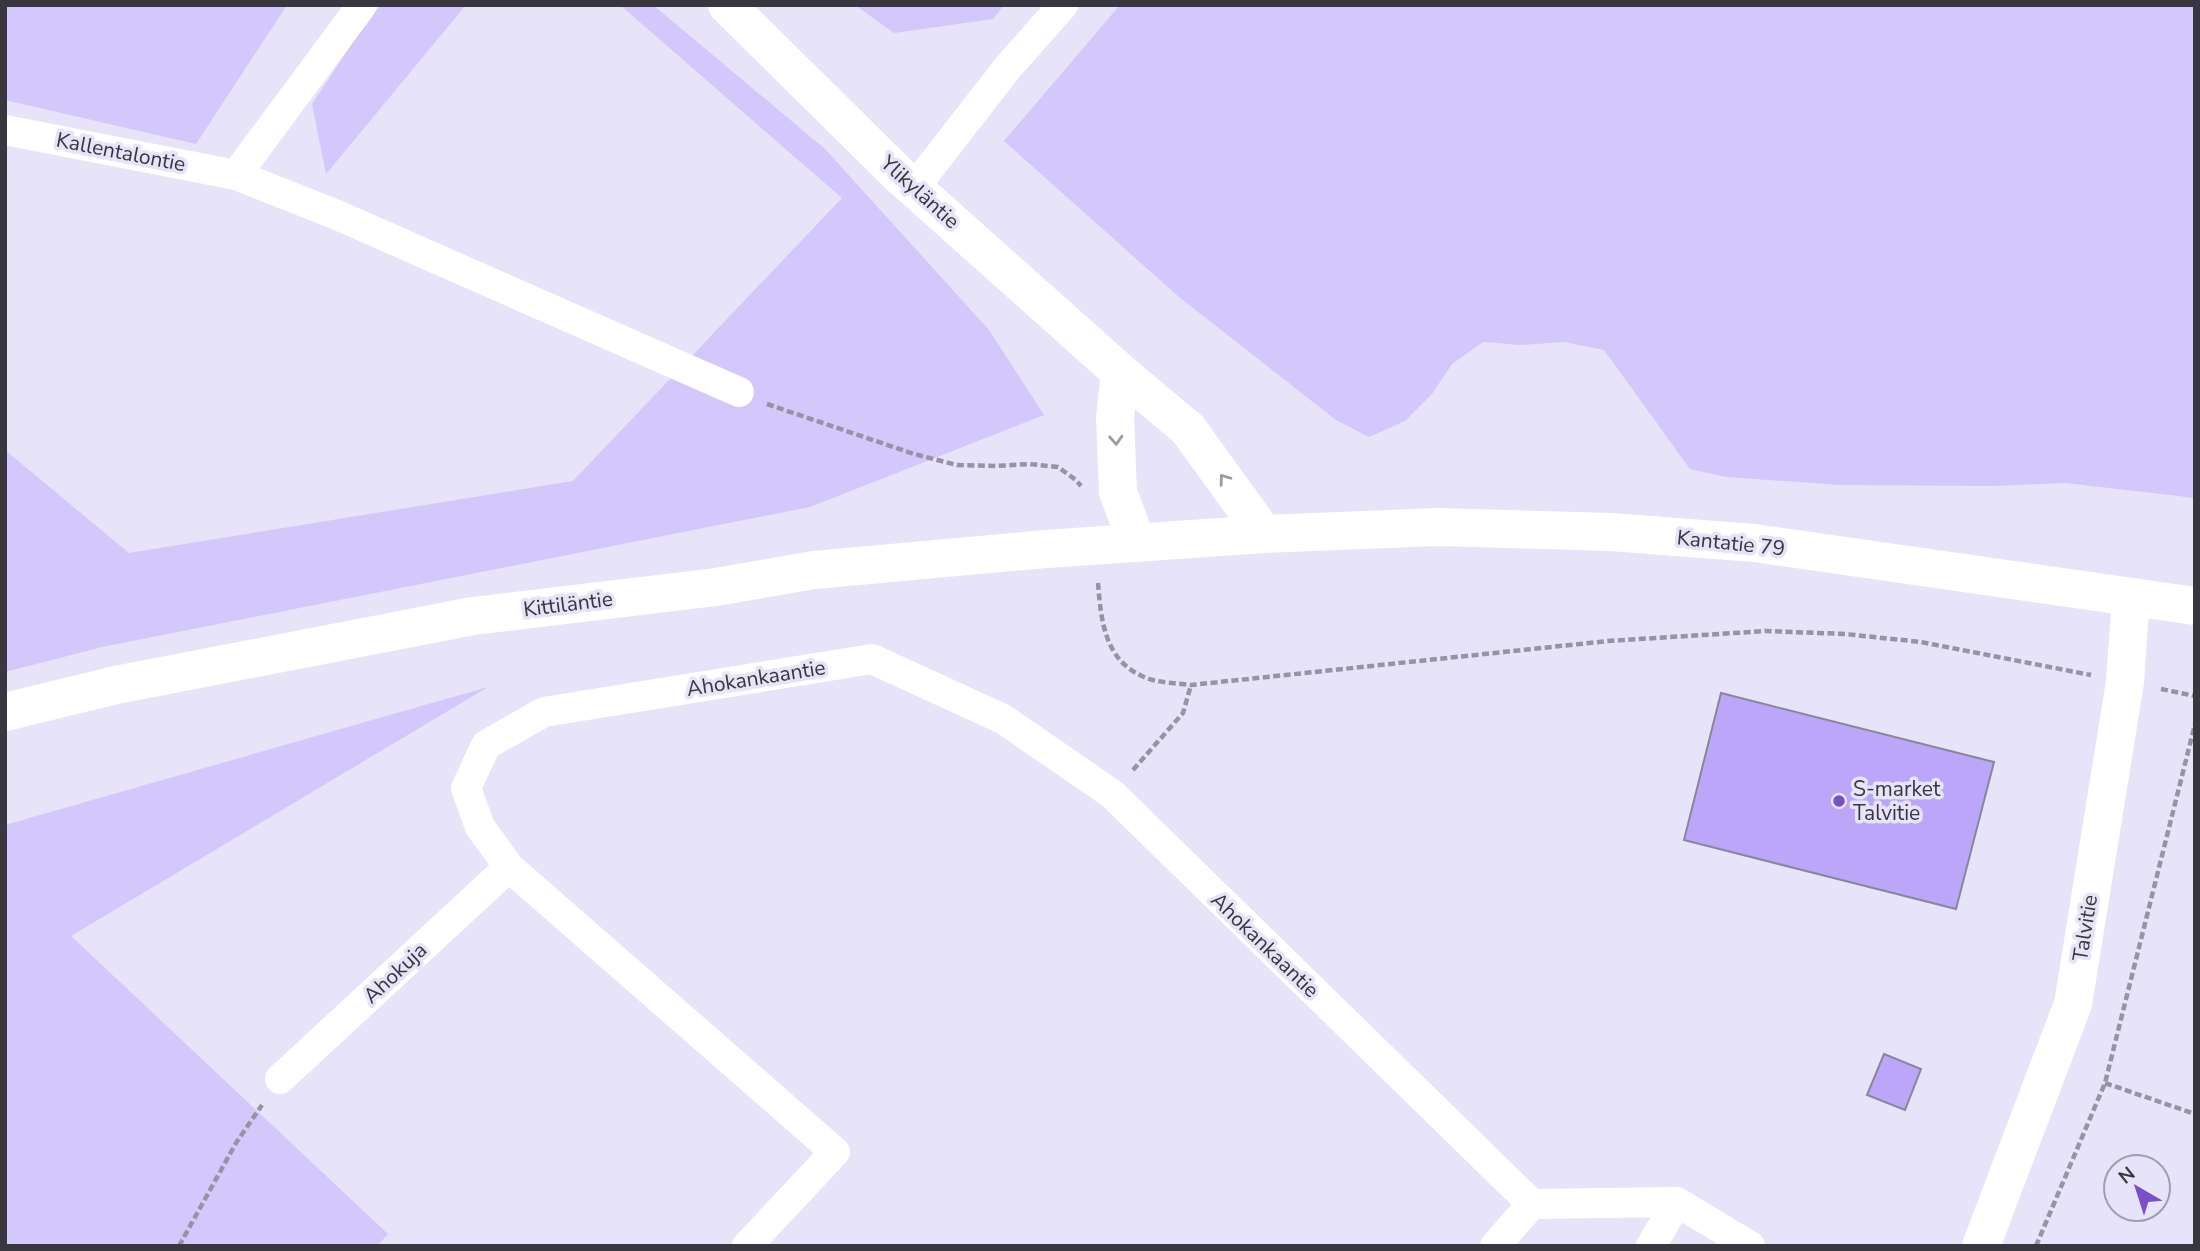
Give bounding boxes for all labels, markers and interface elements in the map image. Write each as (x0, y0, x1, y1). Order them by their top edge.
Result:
street label: Kallentalontie (54, 126, 188, 178)
street label: Ylikyläntie (874, 148, 965, 235)
one-way arrow (1108, 435, 1123, 446)
one-way arrow (1220, 474, 1232, 487)
street label: Kantatie 79 (1676, 523, 1786, 563)
street label: Kittiläntie (522, 585, 614, 623)
street label: Ahokankaantie (685, 653, 827, 703)
place label: S-market Talvitie (1853, 775, 1941, 827)
marker: S-market Talvitie (1831, 793, 1847, 809)
street label: Ahokankaantie (1205, 886, 1325, 1004)
street label: Talvitie (2066, 893, 2104, 963)
street label: Ahokuja (357, 936, 433, 1010)
north arrow (2102, 1153, 2172, 1223)
text: N (2113, 1161, 2141, 1190)

